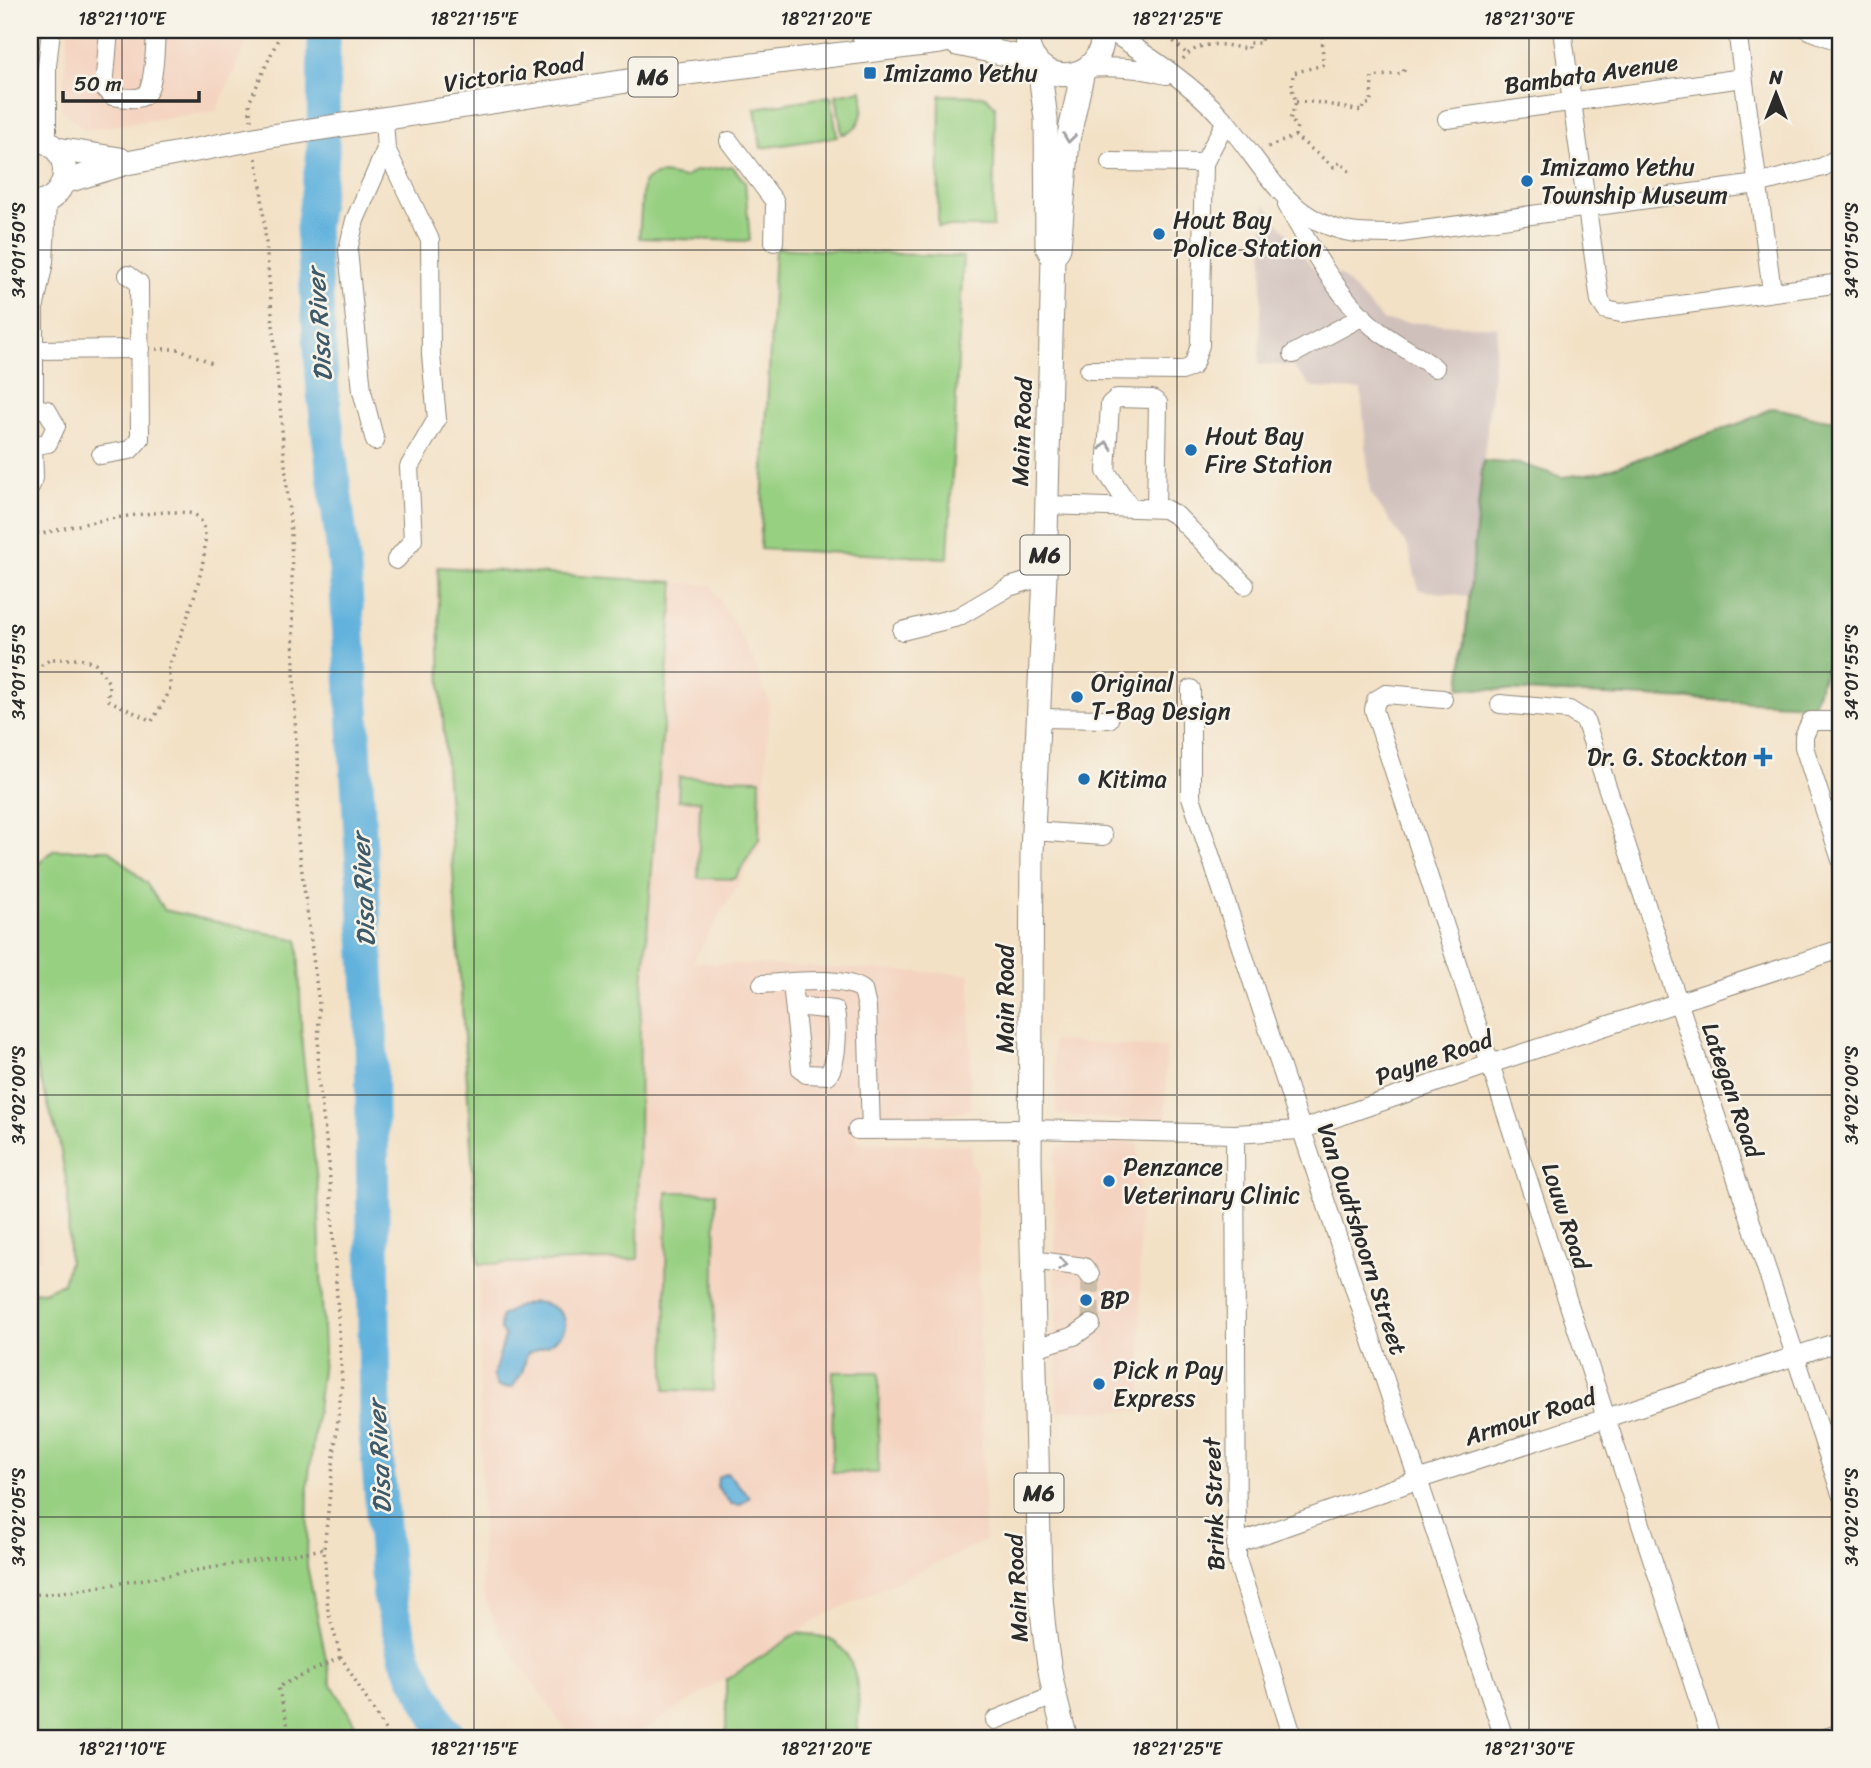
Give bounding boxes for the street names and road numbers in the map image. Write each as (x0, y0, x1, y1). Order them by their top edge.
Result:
street label: Victoria Road (441, 41, 590, 105)
street label: Bambata Avenue (1501, 41, 1681, 107)
road number: M6 (628, 58, 678, 96)
street label: Main Road (999, 376, 1045, 487)
road number: M6 (1020, 536, 1070, 575)
street label: Main Road (984, 943, 1026, 1053)
street label: Lategan Road (1689, 1017, 1776, 1166)
street label: Payne Road (1370, 1018, 1500, 1098)
street label: Van Oudtshoorn Street (1305, 1118, 1419, 1360)
street label: Louw Road (1529, 1157, 1603, 1276)
street label: Armour Road (1458, 1375, 1604, 1458)
street label: Brink Street (1191, 1435, 1237, 1571)
road number: M6 (1014, 1474, 1064, 1512)
street label: Main Road (993, 1531, 1041, 1643)

